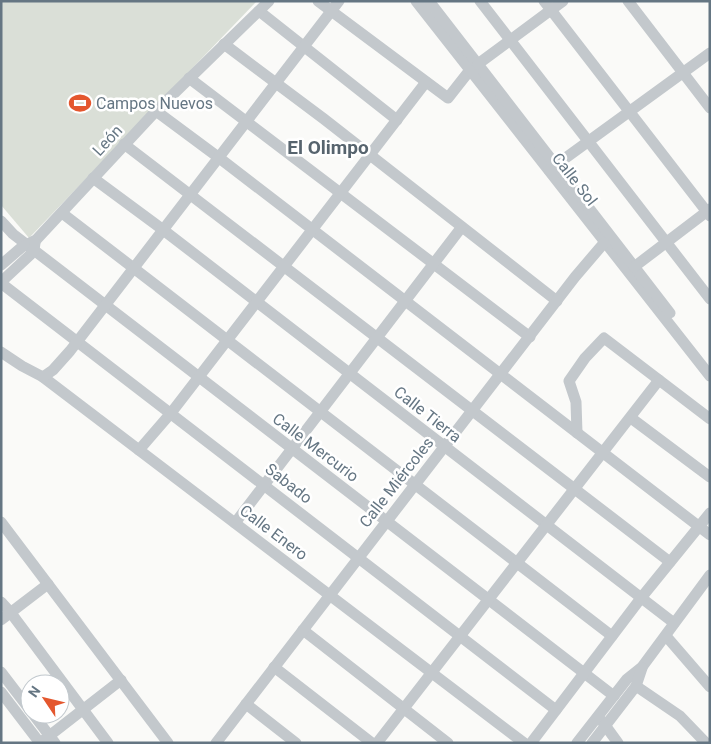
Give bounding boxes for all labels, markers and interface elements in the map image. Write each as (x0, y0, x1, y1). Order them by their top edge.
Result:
sports icon: Campos Nuevos (67, 90, 93, 116)
place label: Campos Nuevos (96, 94, 213, 113)
street label: León (88, 121, 126, 160)
district label: El Olimpo (287, 136, 369, 159)
street label: Calle Sol (548, 149, 601, 210)
street label: Calle Tierra (390, 382, 465, 447)
street label: Calle Mercurio (269, 409, 362, 486)
street label: Calle Miércoles (355, 433, 437, 531)
street label: Sabado (262, 459, 316, 508)
street label: Calle Enero (236, 501, 311, 564)
north arrow (20, 674, 70, 724)
text: N (25, 683, 44, 700)

